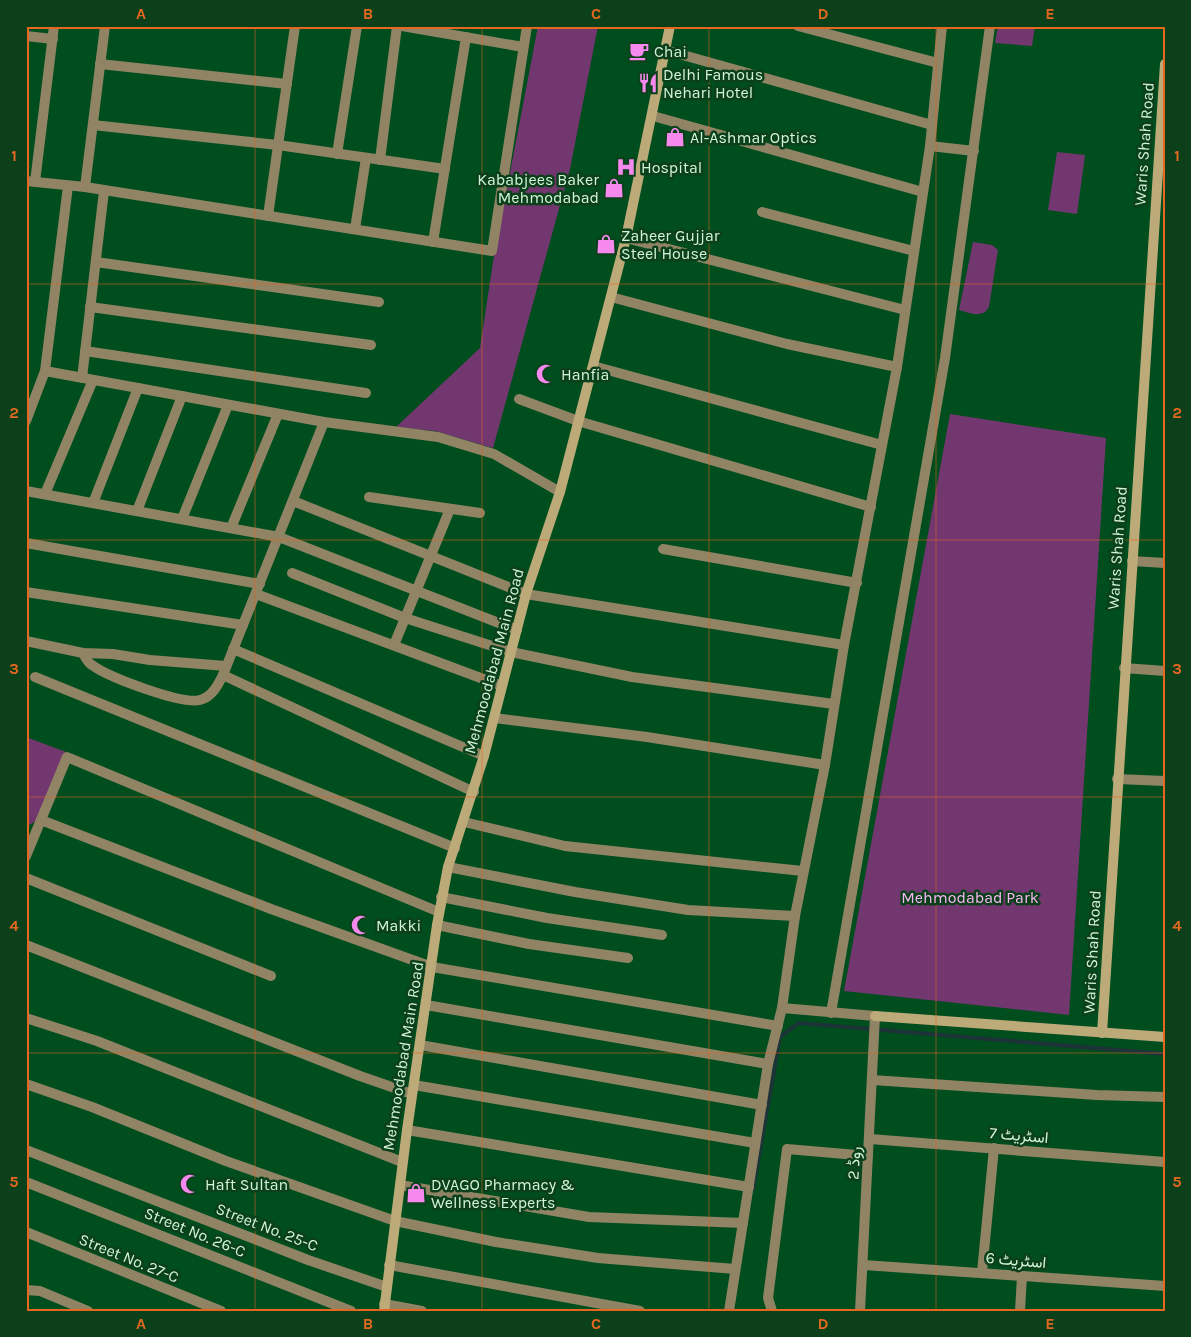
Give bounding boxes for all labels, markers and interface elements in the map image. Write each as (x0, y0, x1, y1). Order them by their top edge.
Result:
text: A (136, 4, 146, 23)
text: B (363, 4, 373, 23)
text: C (591, 4, 601, 23)
text: D (818, 4, 829, 23)
text: E (1045, 4, 1055, 23)
cafe icon: Chai (628, 40, 650, 62)
place label: Chai (654, 42, 687, 61)
place label: Delhi Famous Nehari Hotel (663, 65, 763, 102)
restaurant icon: Delhi Famous Nehari Hotel (637, 72, 659, 94)
street label: Waris Shah Road (1130, 82, 1158, 206)
shop icon: Al-Ashmar Optics (664, 126, 686, 148)
place label: Al-Ashmar Optics (690, 128, 817, 147)
text: 1 (11, 146, 17, 165)
text: 1 (1174, 146, 1180, 165)
hospital icon: Hospital (615, 156, 637, 178)
place label: Hospital (641, 158, 702, 177)
place label: Kababjees Baker Mehmodabad (477, 170, 599, 207)
shop icon: Kababjees Baker Mehmodabad (603, 177, 625, 199)
place label: Zaheer Gujjar Steel House (621, 226, 720, 263)
shop icon: Zaheer Gujjar Steel House (595, 233, 617, 255)
mosque icon: Hanfia (535, 363, 557, 385)
place label: Hanfia (561, 365, 609, 384)
text: 2 (9, 403, 19, 422)
text: 2 (1172, 403, 1182, 422)
street label: Waris Shah Road (1103, 486, 1131, 610)
street label: Mehmoodabad Main Road (460, 566, 528, 756)
text: 3 (9, 659, 19, 678)
text: 3 (1172, 659, 1182, 678)
park label: Mehmodabad Park (901, 888, 1039, 907)
street label: Waris Shah Road (1079, 890, 1105, 1014)
mosque icon: Makki (350, 914, 372, 936)
text: 4 (9, 916, 19, 935)
place label: Makki (376, 916, 421, 935)
text: 4 (1172, 916, 1182, 935)
street label: Mehmoodabad Main Road (379, 960, 427, 1152)
street label: اسٹریٹ 7 (989, 1123, 1049, 1148)
street label: روڈ 2 (843, 1146, 866, 1180)
text: 5 (9, 1172, 19, 1191)
text: 5 (1172, 1172, 1182, 1191)
mosque icon: Haft Sultan (179, 1173, 201, 1195)
place label: Haft Sultan (205, 1175, 288, 1194)
place label: DVAGO Pharmacy & Wellness Experts (431, 1175, 575, 1212)
shop icon: DVAGO Pharmacy & Wellness Experts (405, 1182, 427, 1204)
street label: Street No. 25-C (213, 1199, 321, 1255)
street label: Street No. 26-C (141, 1203, 249, 1261)
street label: Street No. 27-C (76, 1229, 182, 1287)
street label: اسٹریٹ 6 (985, 1248, 1047, 1273)
text: A (136, 1314, 146, 1333)
text: B (363, 1314, 373, 1333)
text: C (591, 1314, 601, 1333)
text: D (818, 1314, 829, 1333)
text: E (1045, 1314, 1055, 1333)

